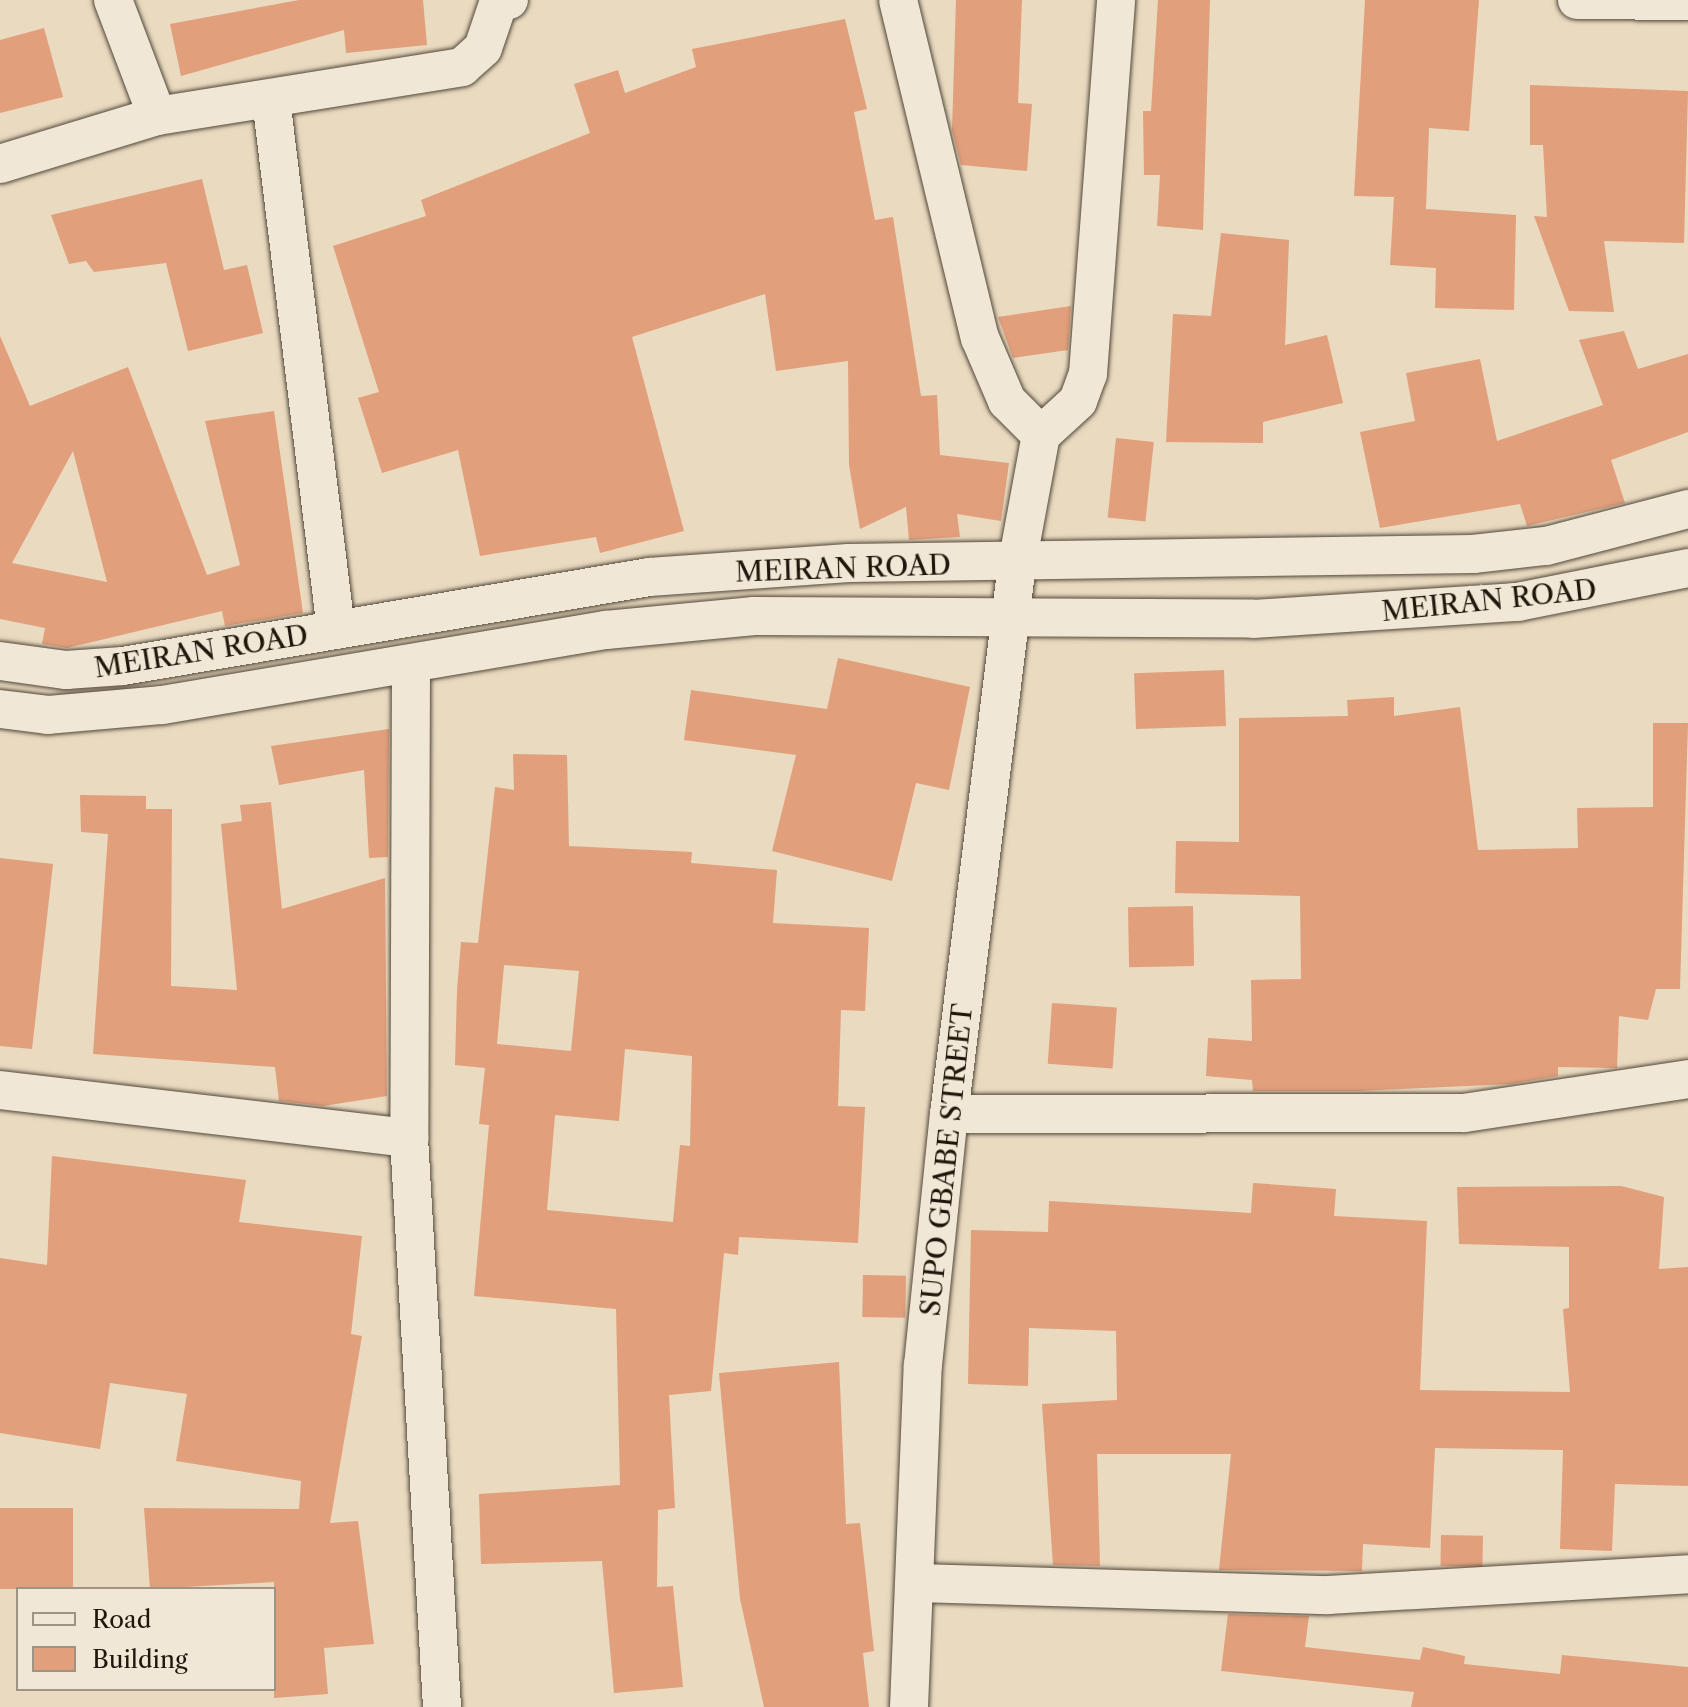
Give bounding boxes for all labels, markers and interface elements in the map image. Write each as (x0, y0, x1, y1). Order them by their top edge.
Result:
street label: MEIRAN ROAD (735, 547, 951, 589)
street label: MEIRAN ROAD (1380, 572, 1598, 628)
street label: MEIRAN ROAD (92, 618, 310, 684)
street label: SUPO GBABE STREET (913, 1002, 979, 1318)
legend (16, 1587, 276, 1691)
text: Road (92, 1605, 151, 1634)
text: Building (92, 1645, 188, 1674)

